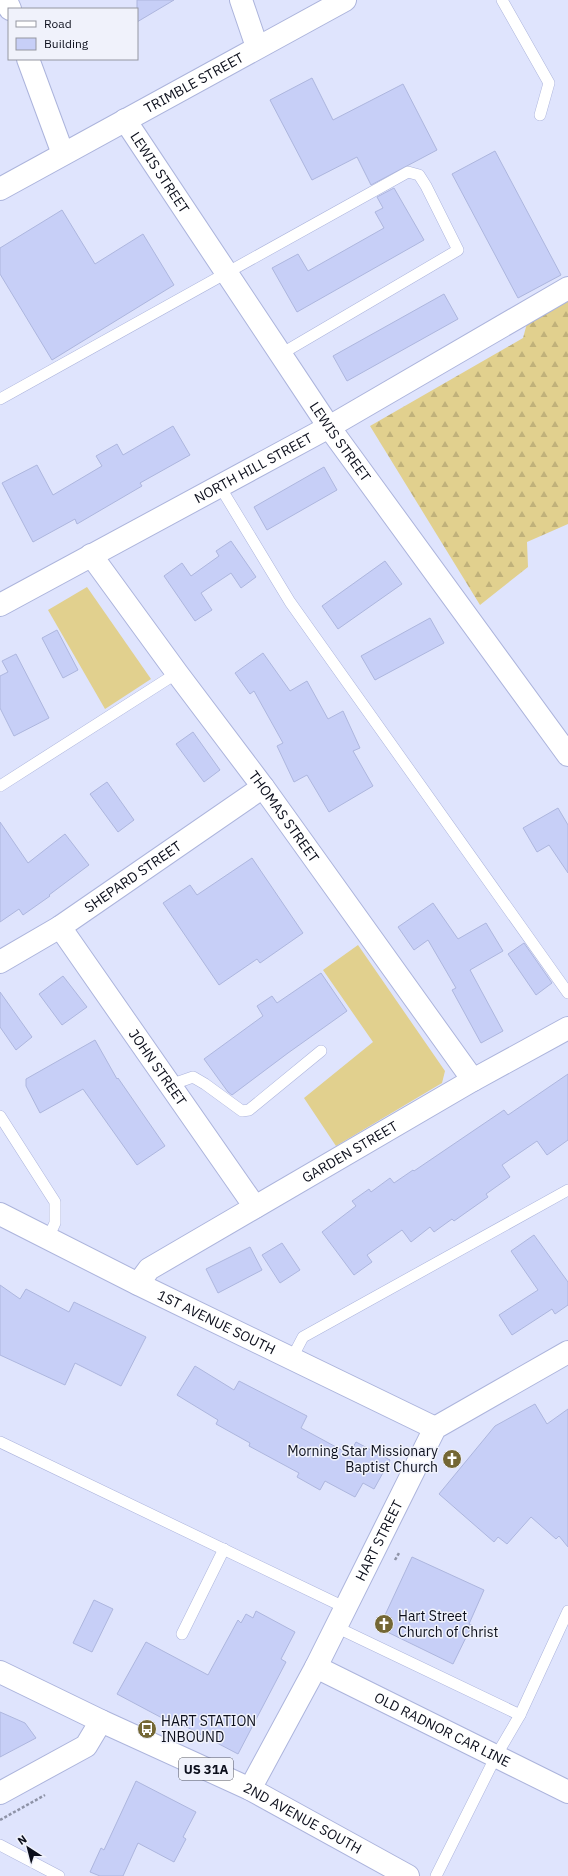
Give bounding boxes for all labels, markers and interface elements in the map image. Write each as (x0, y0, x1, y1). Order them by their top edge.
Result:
legend (8, 8, 138, 60)
text: Road (44, 16, 72, 31)
text: Building (44, 36, 89, 51)
street label: TRIMBLE STREET (141, 48, 247, 117)
street label: LEWIS STREET (126, 128, 193, 217)
street label: LEWIS STREET (306, 398, 375, 485)
street label: NORTH HILL STREET (191, 429, 316, 507)
street label: THOMAS STREET (245, 767, 323, 866)
street label: SHEPARD STREET (81, 837, 185, 917)
street label: JOHN STREET (125, 1025, 191, 1109)
street label: GARDEN STREET (299, 1117, 401, 1187)
street label: 1ST AVENUE SOUTH (154, 1286, 279, 1358)
place label: Morning Star Missionary Baptist Church (287, 1442, 438, 1476)
church icon: Morning Star Missionary Baptist Church (441, 1448, 463, 1470)
street label: HART STREET (351, 1497, 407, 1584)
place label: Hart Street Church of Christ (398, 1607, 499, 1641)
church icon: Hart Street Church of Christ (373, 1613, 395, 1635)
street label: OLD RADNOR CAR LINE (371, 1688, 513, 1771)
place label: HART STATION INBOUND (161, 1712, 256, 1746)
bus stop icon: HART STATION INBOUND (136, 1718, 158, 1740)
road number: US 31A (179, 1758, 233, 1780)
street label: 2ND AVENUE SOUTH (241, 1778, 365, 1858)
north arrow (8, 1828, 48, 1868)
text: N (15, 1832, 29, 1848)

